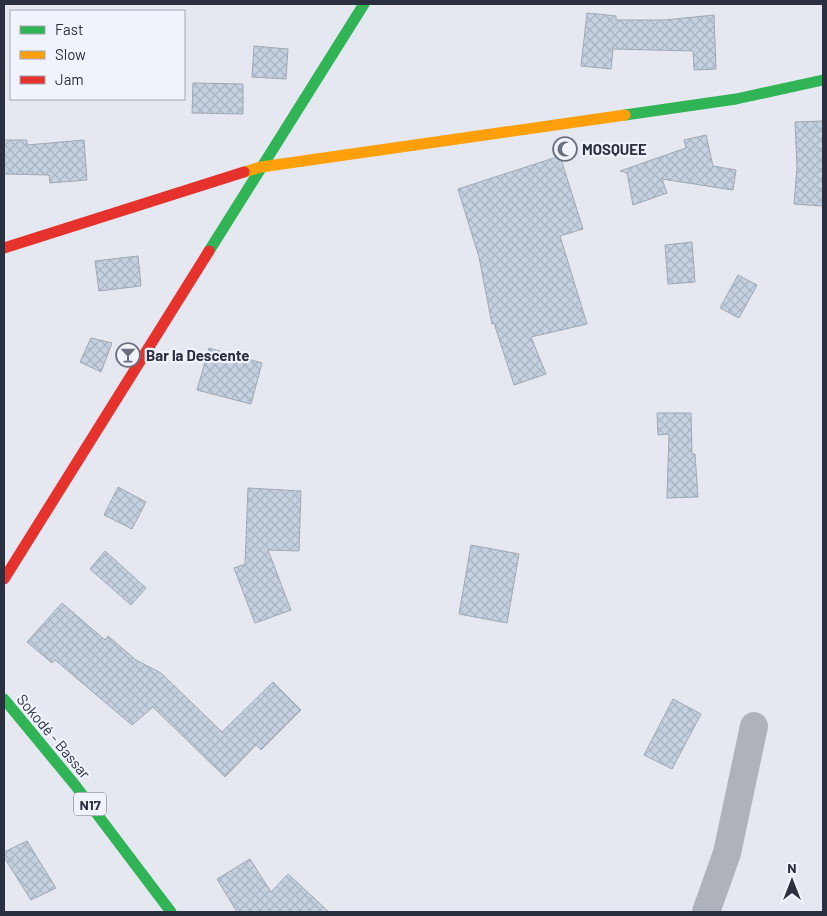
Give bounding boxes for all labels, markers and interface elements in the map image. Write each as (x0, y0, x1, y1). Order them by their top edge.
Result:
legend (10, 10, 185, 100)
text: Fast (55, 20, 83, 38)
text: Slow (55, 45, 86, 63)
text: Jam (55, 70, 84, 88)
mosque icon: MOSQUEE (552, 136, 578, 162)
place label: MOSQUEE (582, 140, 647, 158)
bar icon: Bar la Descente (115, 342, 141, 368)
place label: Bar la Descente (146, 346, 250, 364)
street label: Sokodé - Bassar (13, 690, 95, 782)
road number: N17 (74, 792, 106, 816)
north arrow (767, 856, 817, 906)
text: N (787, 859, 797, 876)

